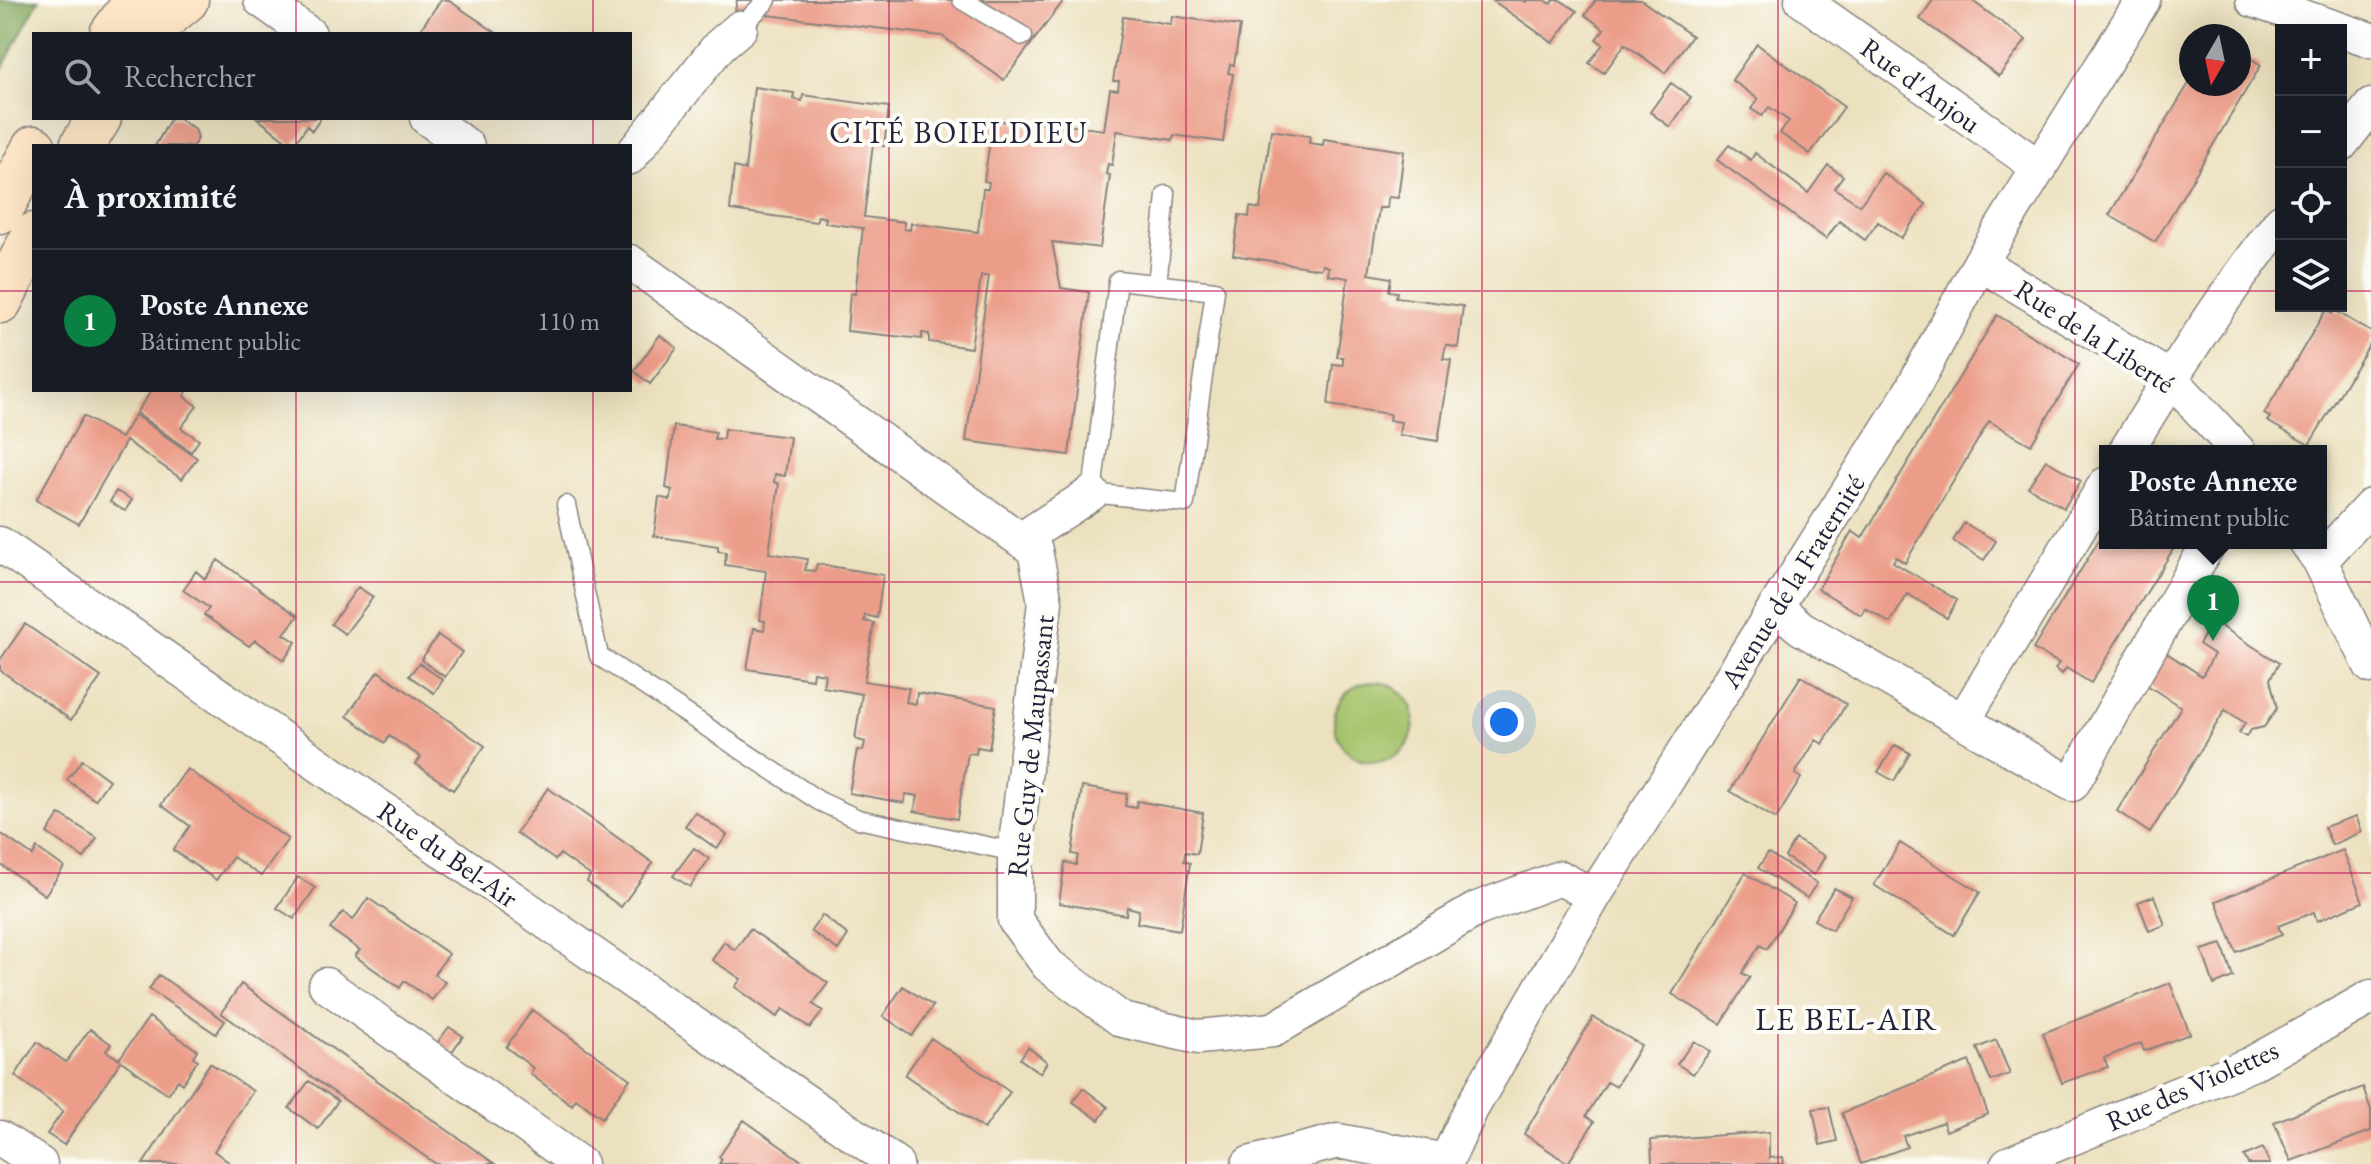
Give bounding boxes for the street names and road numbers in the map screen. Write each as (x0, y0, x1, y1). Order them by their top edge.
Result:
street label: Rue d'Anjou (1854, 29, 1988, 141)
street label: Rue de la Liberté (2008, 271, 2182, 401)
street label: Avenue de la Fraternité (1711, 467, 1872, 695)
street label: Rue Guy de Maupassant (998, 613, 1062, 879)
street label: Rue du Bel-Air (371, 792, 526, 916)
street label: Rue des Violettes (2100, 1031, 2284, 1139)

